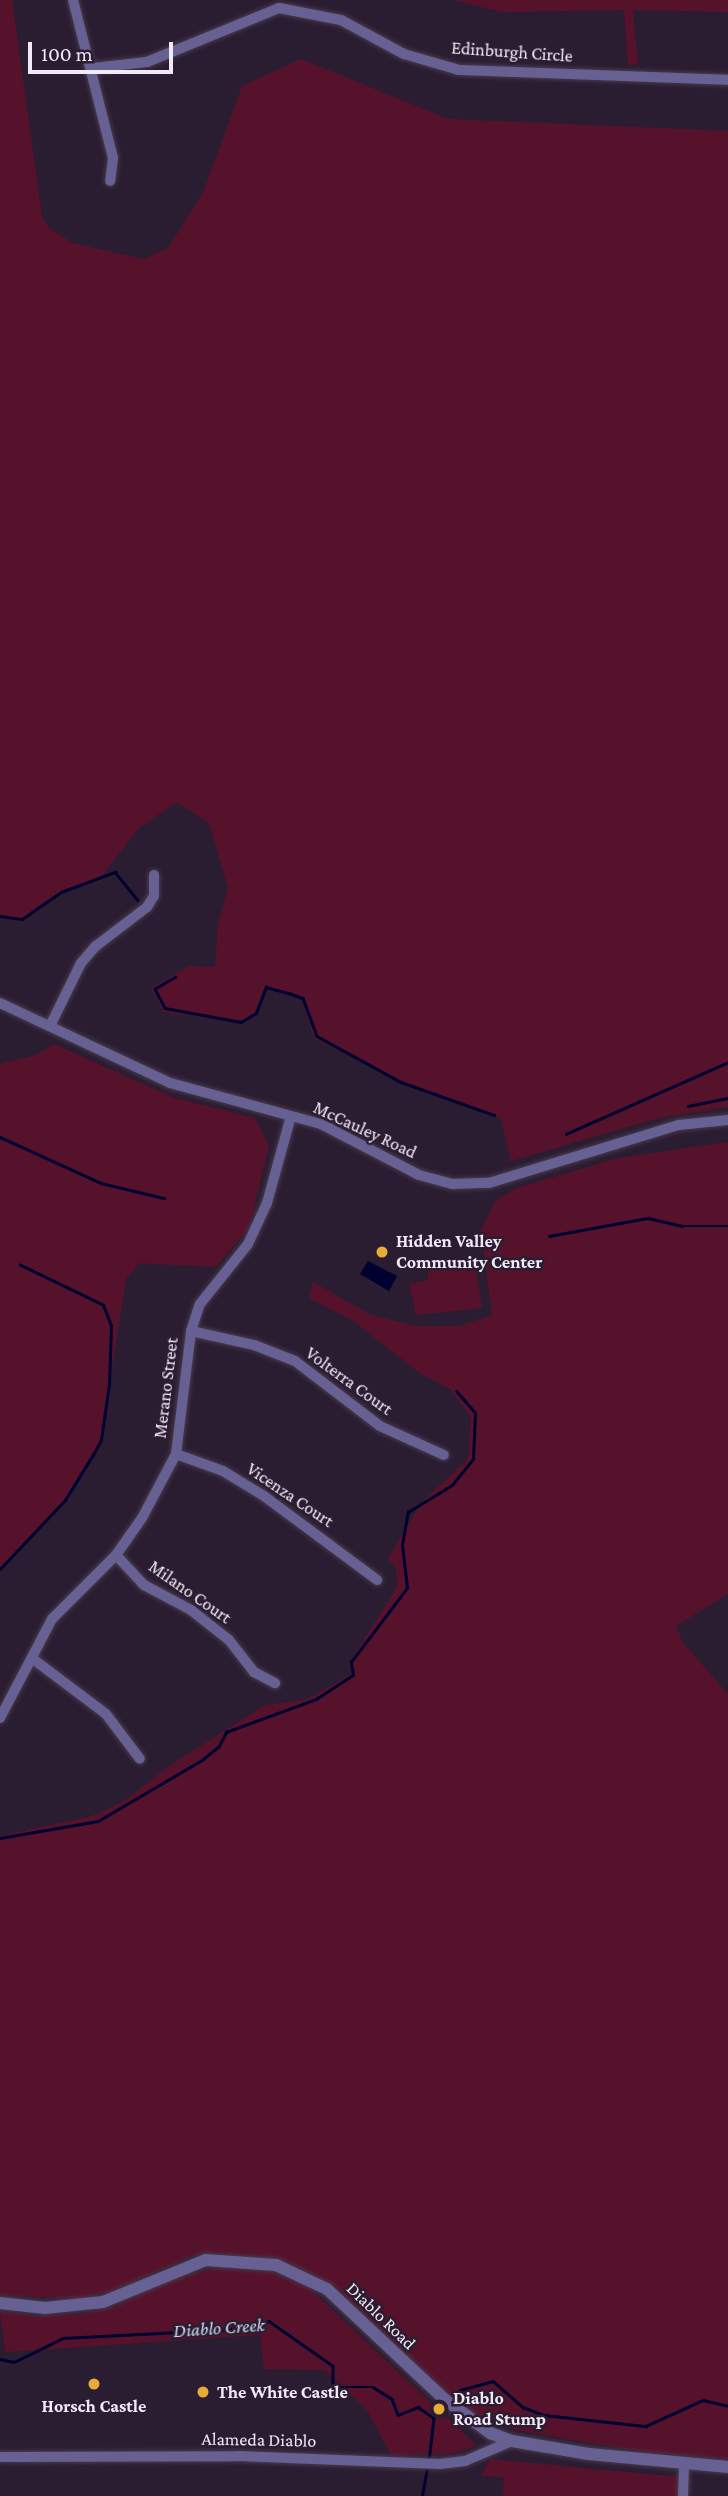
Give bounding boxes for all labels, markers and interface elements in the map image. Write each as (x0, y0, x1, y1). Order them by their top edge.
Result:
scale bar (32, 28, 177, 72)
street label: Edinburgh Circle (451, 37, 573, 67)
text: 100 m (41, 42, 93, 66)
street label: McCauley Road (310, 1097, 420, 1163)
place label: Hidden Valley Community Center (396, 1231, 542, 1274)
marker: Hidden Valley Community Center (374, 1244, 390, 1260)
street label: Merano Street (149, 1336, 183, 1440)
street label: Volterra Court (301, 1342, 397, 1420)
street label: Vicenza Court (242, 1458, 338, 1532)
street label: Milano Court (144, 1556, 236, 1628)
street label: Diablo Road (342, 2278, 420, 2354)
water label: Diablo Creek (172, 2313, 266, 2343)
marker: Horsch Castle (86, 2376, 102, 2392)
place label: The White Castle (217, 2381, 348, 2403)
marker: The White Castle (195, 2384, 211, 2400)
place label: Diablo Road Stump (453, 2388, 546, 2430)
place label: Horsch Castle (42, 2395, 146, 2417)
marker: Diablo Road Stump (431, 2401, 447, 2417)
street label: Alameda Diablo (201, 2428, 317, 2452)

